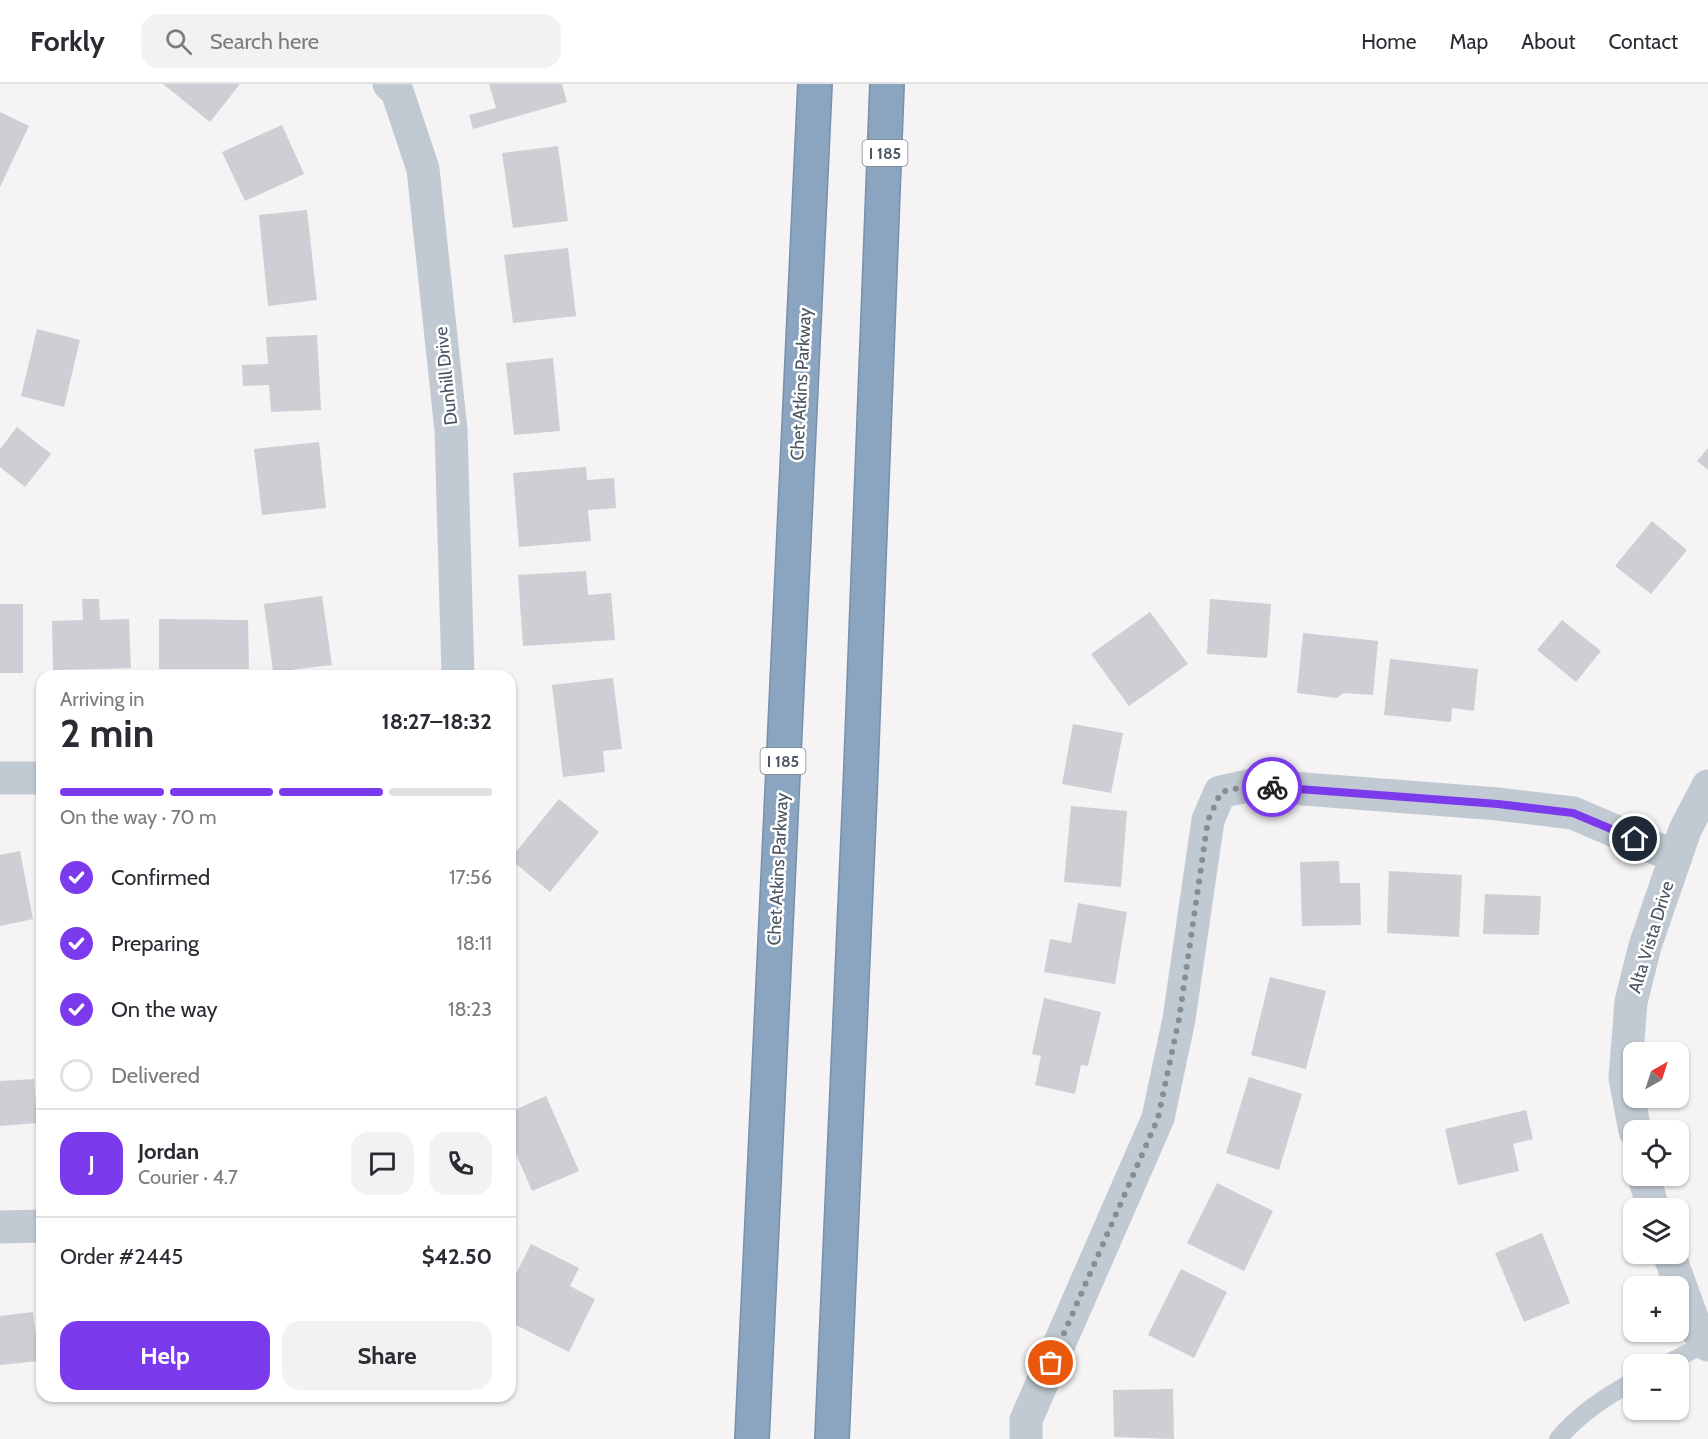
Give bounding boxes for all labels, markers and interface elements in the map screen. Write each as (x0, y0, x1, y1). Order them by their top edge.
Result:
search box (141, 14, 561, 68)
text: Forkly (30, 24, 105, 58)
icon: search (162, 25, 195, 58)
text: Search here (210, 28, 319, 55)
text: Home (1361, 29, 1417, 54)
text: Map (1450, 29, 1488, 54)
text: About (1521, 29, 1575, 54)
text: Contact (1608, 29, 1678, 54)
road number: I 185 (862, 140, 908, 166)
street label: Chet Atkins Parkway (786, 307, 816, 461)
street label: Dunhill Drive (430, 326, 462, 426)
text: Arriving in (60, 687, 144, 711)
text: 18:27–18:32 (382, 708, 492, 735)
text: 2 min (60, 709, 154, 757)
road number: I 185 (760, 748, 806, 774)
courier (1242, 757, 1302, 817)
icon: bike (1256, 771, 1289, 804)
street label: Chet Atkins Parkway (763, 792, 793, 946)
text: On the way · 70 m (60, 805, 217, 829)
pin (1609, 813, 1660, 864)
icon: home (1618, 822, 1651, 855)
icon: check (60, 861, 93, 894)
text: Confirmed (111, 864, 210, 891)
text: 17:56 (449, 865, 492, 889)
street label: Alta Vista Drive (1624, 878, 1678, 996)
icon: check (60, 927, 93, 960)
text: Preparing (111, 930, 199, 957)
text: 18:11 (456, 931, 492, 955)
icon: check (60, 993, 93, 1026)
text: On the way (111, 996, 218, 1023)
text: 18:23 (448, 997, 492, 1021)
north arrow (1623, 1042, 1689, 1108)
map controls (1623, 1042, 1689, 1420)
text: Delivered (111, 1062, 200, 1089)
button: locate (1623, 1120, 1689, 1186)
button: chat (351, 1132, 414, 1195)
button: phone (429, 1132, 492, 1195)
text: Jordan (138, 1138, 199, 1165)
text: J (88, 1150, 95, 1177)
text: Courier · 4.7 (138, 1165, 238, 1189)
button: layers (1623, 1198, 1689, 1264)
text: Order #2445 (60, 1243, 183, 1270)
text: $42.50 (422, 1243, 492, 1270)
button: + (1623, 1276, 1689, 1342)
button: Help (60, 1321, 270, 1390)
button: Share (282, 1321, 492, 1390)
pin (1025, 1337, 1076, 1388)
icon: bag (1034, 1346, 1067, 1379)
button: − (1623, 1354, 1689, 1420)

